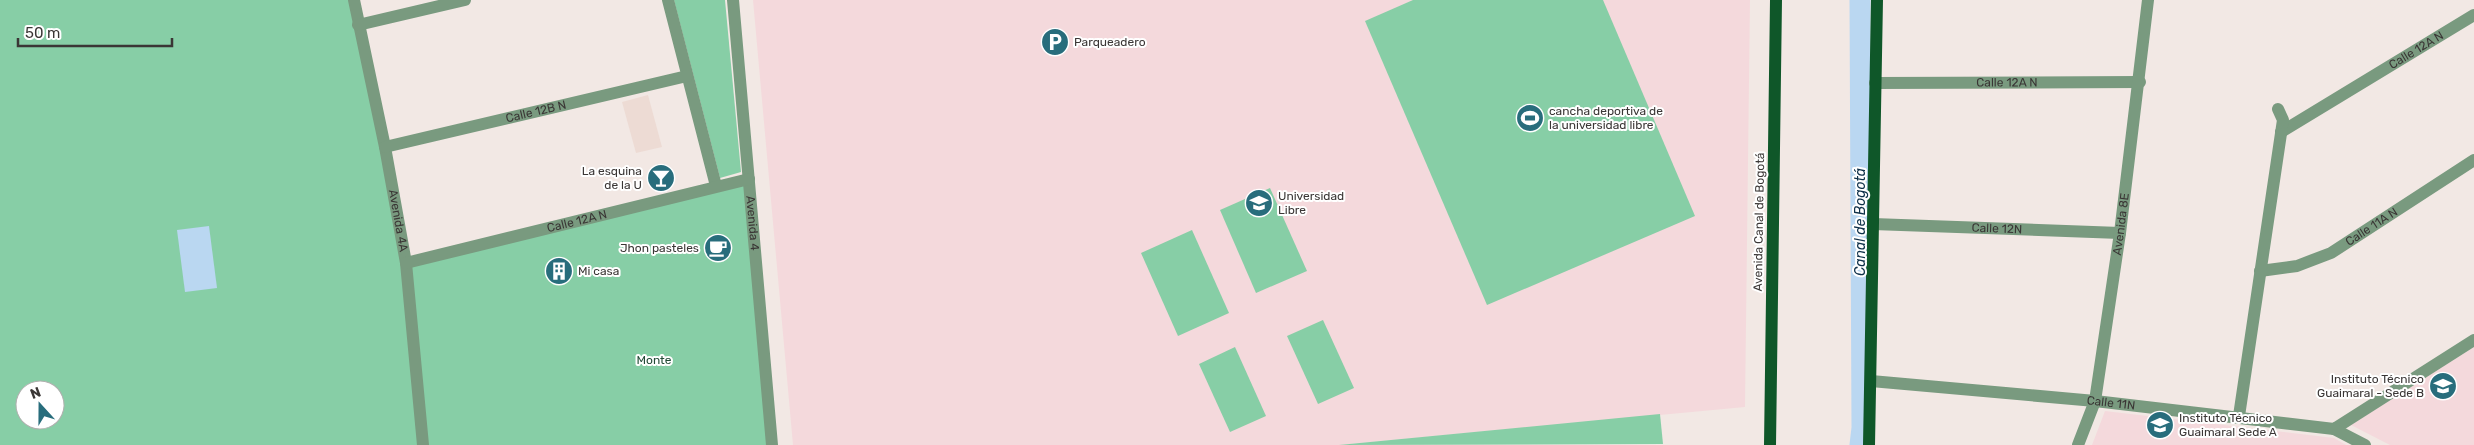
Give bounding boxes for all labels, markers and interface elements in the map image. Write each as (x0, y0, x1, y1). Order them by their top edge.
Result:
scale bar (18, 15, 171, 47)
text: 50 m (25, 24, 60, 42)
parking icon: Parqueadero (1040, 27, 1070, 57)
street label: Calle 12A N (2386, 28, 2446, 72)
place label: Parqueadero (1074, 35, 1146, 49)
street label: Calle 12A N (1976, 75, 2038, 90)
street label: Calle 12B N (504, 98, 568, 125)
sports icon: cancha deportiva de la universidad libre (1515, 103, 1545, 133)
place label: cancha deportiva de la universidad libre (1549, 104, 1663, 132)
street label: Avenida Canal de Bogotá (1751, 152, 1767, 292)
bar icon: La esquina de la U (646, 163, 676, 193)
place label: La esquina de la U (582, 164, 642, 192)
water label: Canal de Bogotá (1852, 168, 1869, 276)
street label: Avenida 4A (386, 188, 411, 253)
school or university icon: Universidad Libre (1244, 188, 1274, 218)
place label: Universidad Libre (1278, 189, 1344, 217)
street label: Avenida 8E (2110, 192, 2132, 256)
street label: Avenida 4 (743, 195, 762, 252)
street label: Calle 11A N (2343, 205, 2400, 249)
street label: Calle 12A N (545, 207, 608, 235)
street label: Calle 12N (1971, 221, 2022, 236)
cafe icon: Jhon pasteles (703, 233, 733, 263)
place label: Jhon pasteles (620, 241, 699, 255)
building icon: Mi casa (544, 256, 574, 286)
place label: Mi casa (578, 264, 619, 278)
park label: Monte (636, 353, 672, 367)
school or university icon: Instituto Técnico Guaimaral - Sede B (2428, 371, 2458, 401)
place label: Instituto Técnico Guaimaral - Sede B (2317, 372, 2424, 400)
north arrow (15, 380, 65, 430)
text: N (28, 384, 43, 403)
street label: Calle 11N (2086, 393, 2136, 413)
school or university icon: Instituto Técnico Guaimaral Sede A (2145, 410, 2175, 440)
place label: Instituto Técnico Guaimaral Sede A (2179, 411, 2277, 439)

